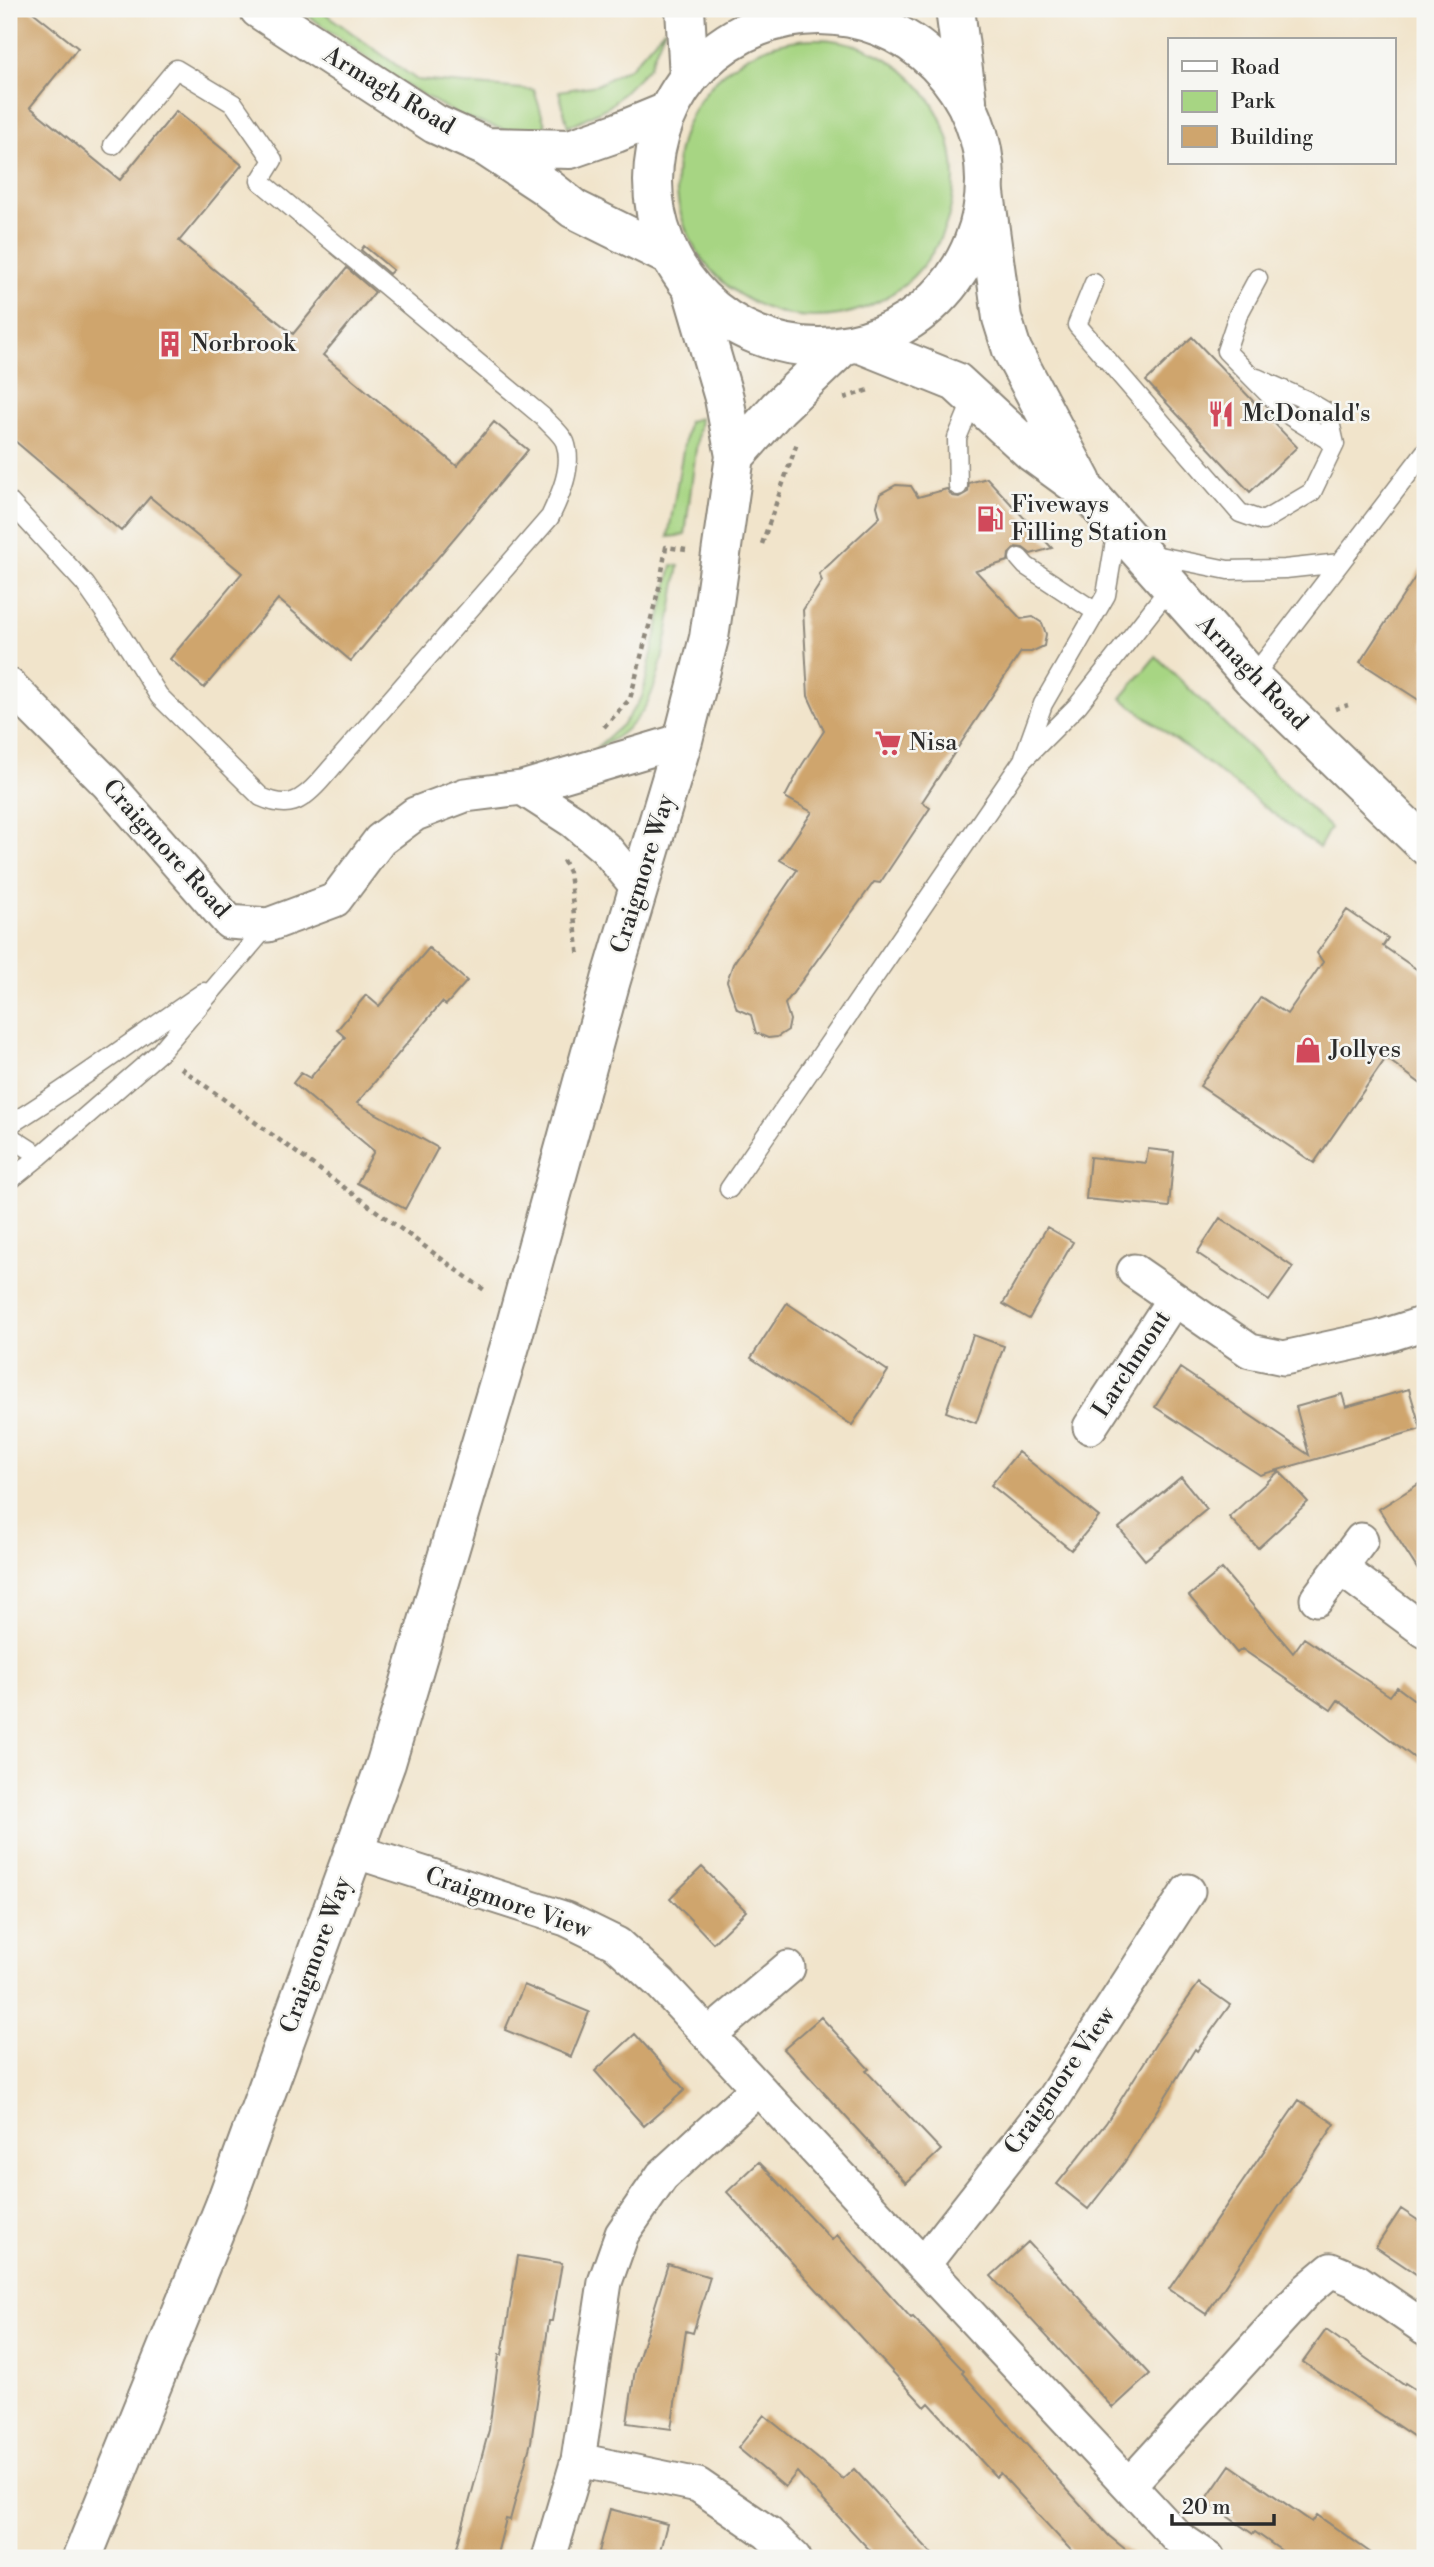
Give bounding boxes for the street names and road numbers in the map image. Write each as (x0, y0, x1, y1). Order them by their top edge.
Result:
street label: Armagh Road (317, 40, 460, 142)
street label: Armagh Road (1189, 609, 1314, 737)
street label: Craigmore Road (96, 773, 236, 925)
street label: Craigmore Way (605, 790, 682, 957)
street label: Larchmont (1086, 1304, 1178, 1423)
street label: Craigmore View (421, 1861, 596, 1946)
street label: Craigmore Way (274, 1872, 358, 2038)
street label: Craigmore View (998, 2000, 1123, 2161)

